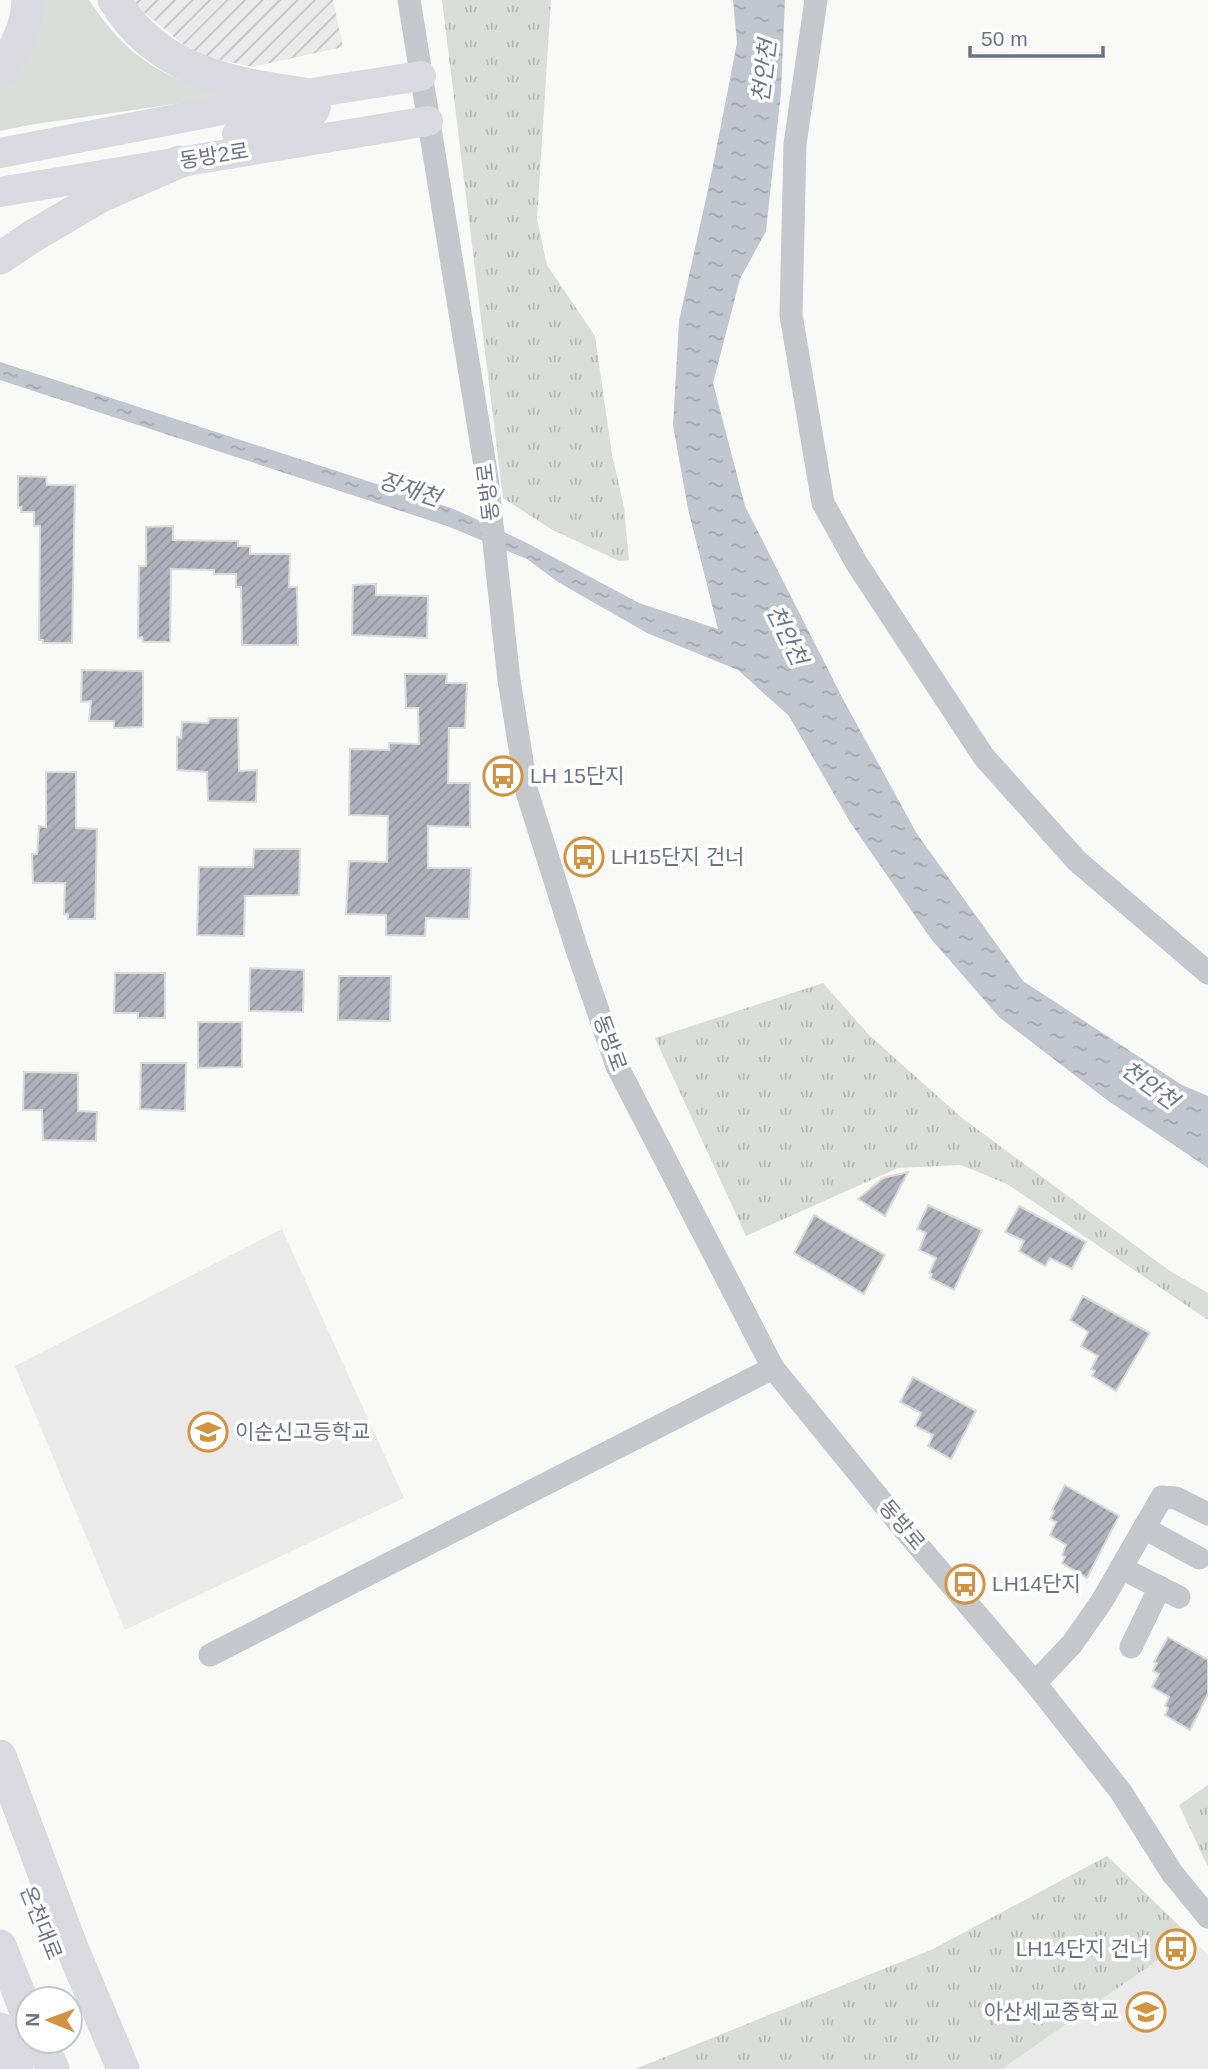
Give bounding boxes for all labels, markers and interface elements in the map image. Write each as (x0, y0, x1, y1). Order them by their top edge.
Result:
scale bar (970, 14, 1103, 58)
text: 50 m (981, 27, 1028, 50)
water label: 천안천 (747, 35, 781, 104)
street label: 동방2로 (178, 139, 250, 172)
street label: 동방로 (473, 462, 502, 522)
water label: 장재천 (376, 467, 447, 512)
water label: 천안천 (761, 601, 814, 672)
bus stop icon: LH 15단지 (482, 755, 524, 797)
place label: LH 15단지 (530, 764, 625, 787)
bus stop icon: LH15단지 건너 (563, 836, 605, 878)
place label: LH15단지 건너 (611, 845, 744, 868)
street label: 동방로 (590, 1012, 631, 1074)
water label: 천안천 (1117, 1056, 1186, 1116)
school or university icon: 이순신고등학교 (187, 1411, 229, 1453)
place label: 이순신고등학교 (235, 1420, 370, 1443)
street label: 동방로 (875, 1495, 930, 1554)
bus stop icon: LH14단지 (944, 1563, 986, 1605)
place label: LH14단지 (992, 1572, 1081, 1595)
street label: 온천대로 (16, 1883, 67, 1963)
bus stop icon: LH14단지 건너 (1155, 1928, 1197, 1970)
place label: LH14단지 건너 (1016, 1937, 1149, 1960)
north arrow (14, 1985, 84, 2055)
school or university icon: 아산세교중학교 (1125, 1991, 1167, 2033)
place label: 아산세교중학교 (984, 2000, 1119, 2023)
text: N (22, 2013, 43, 2027)

